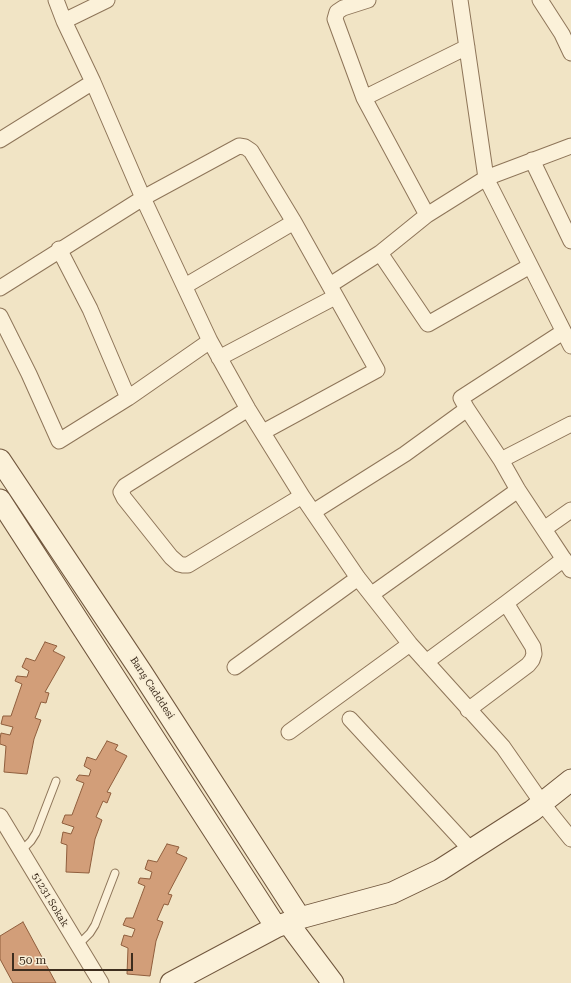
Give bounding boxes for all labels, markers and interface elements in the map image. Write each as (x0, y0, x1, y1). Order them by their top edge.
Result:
street label: Barış Cadddesi (127, 655, 177, 721)
street label: 51231 Sokak (29, 871, 71, 929)
scale bar (14, 945, 135, 971)
text: 50 m (19, 953, 46, 967)

